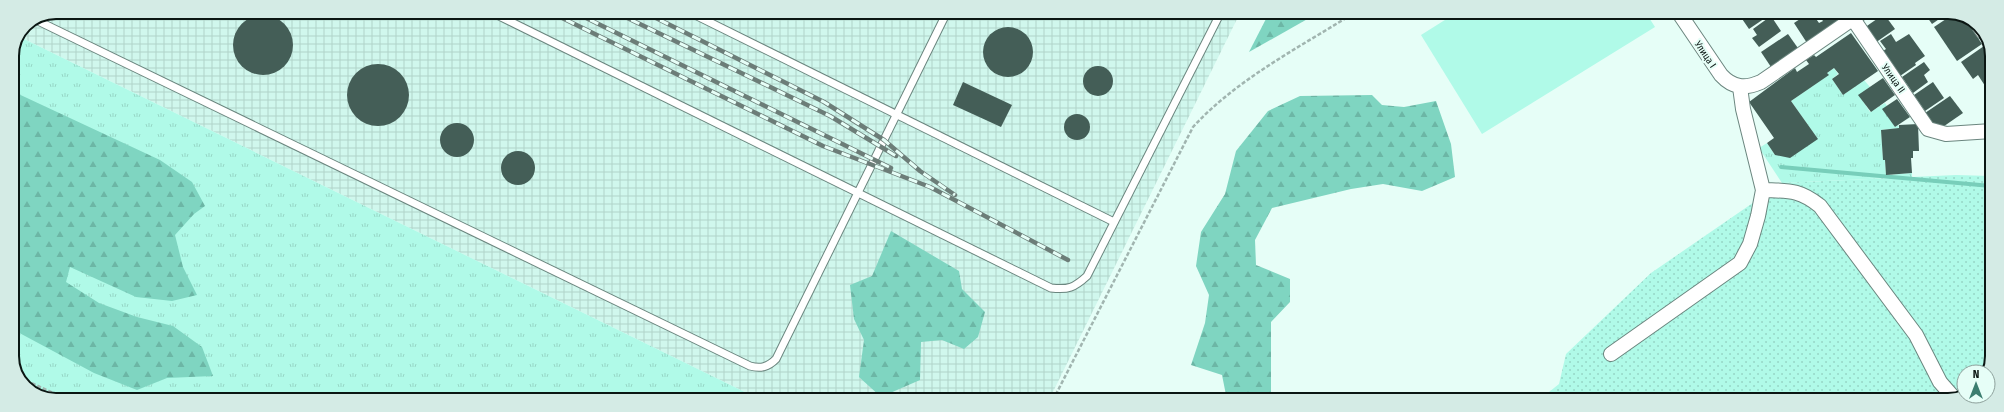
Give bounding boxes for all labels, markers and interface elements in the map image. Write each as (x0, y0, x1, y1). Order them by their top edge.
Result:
street label: Улица I (1691, 38, 1719, 70)
street label: Улица II (1878, 61, 1907, 95)
north arrow (1956, 364, 1996, 404)
text: N (1973, 368, 1979, 381)

